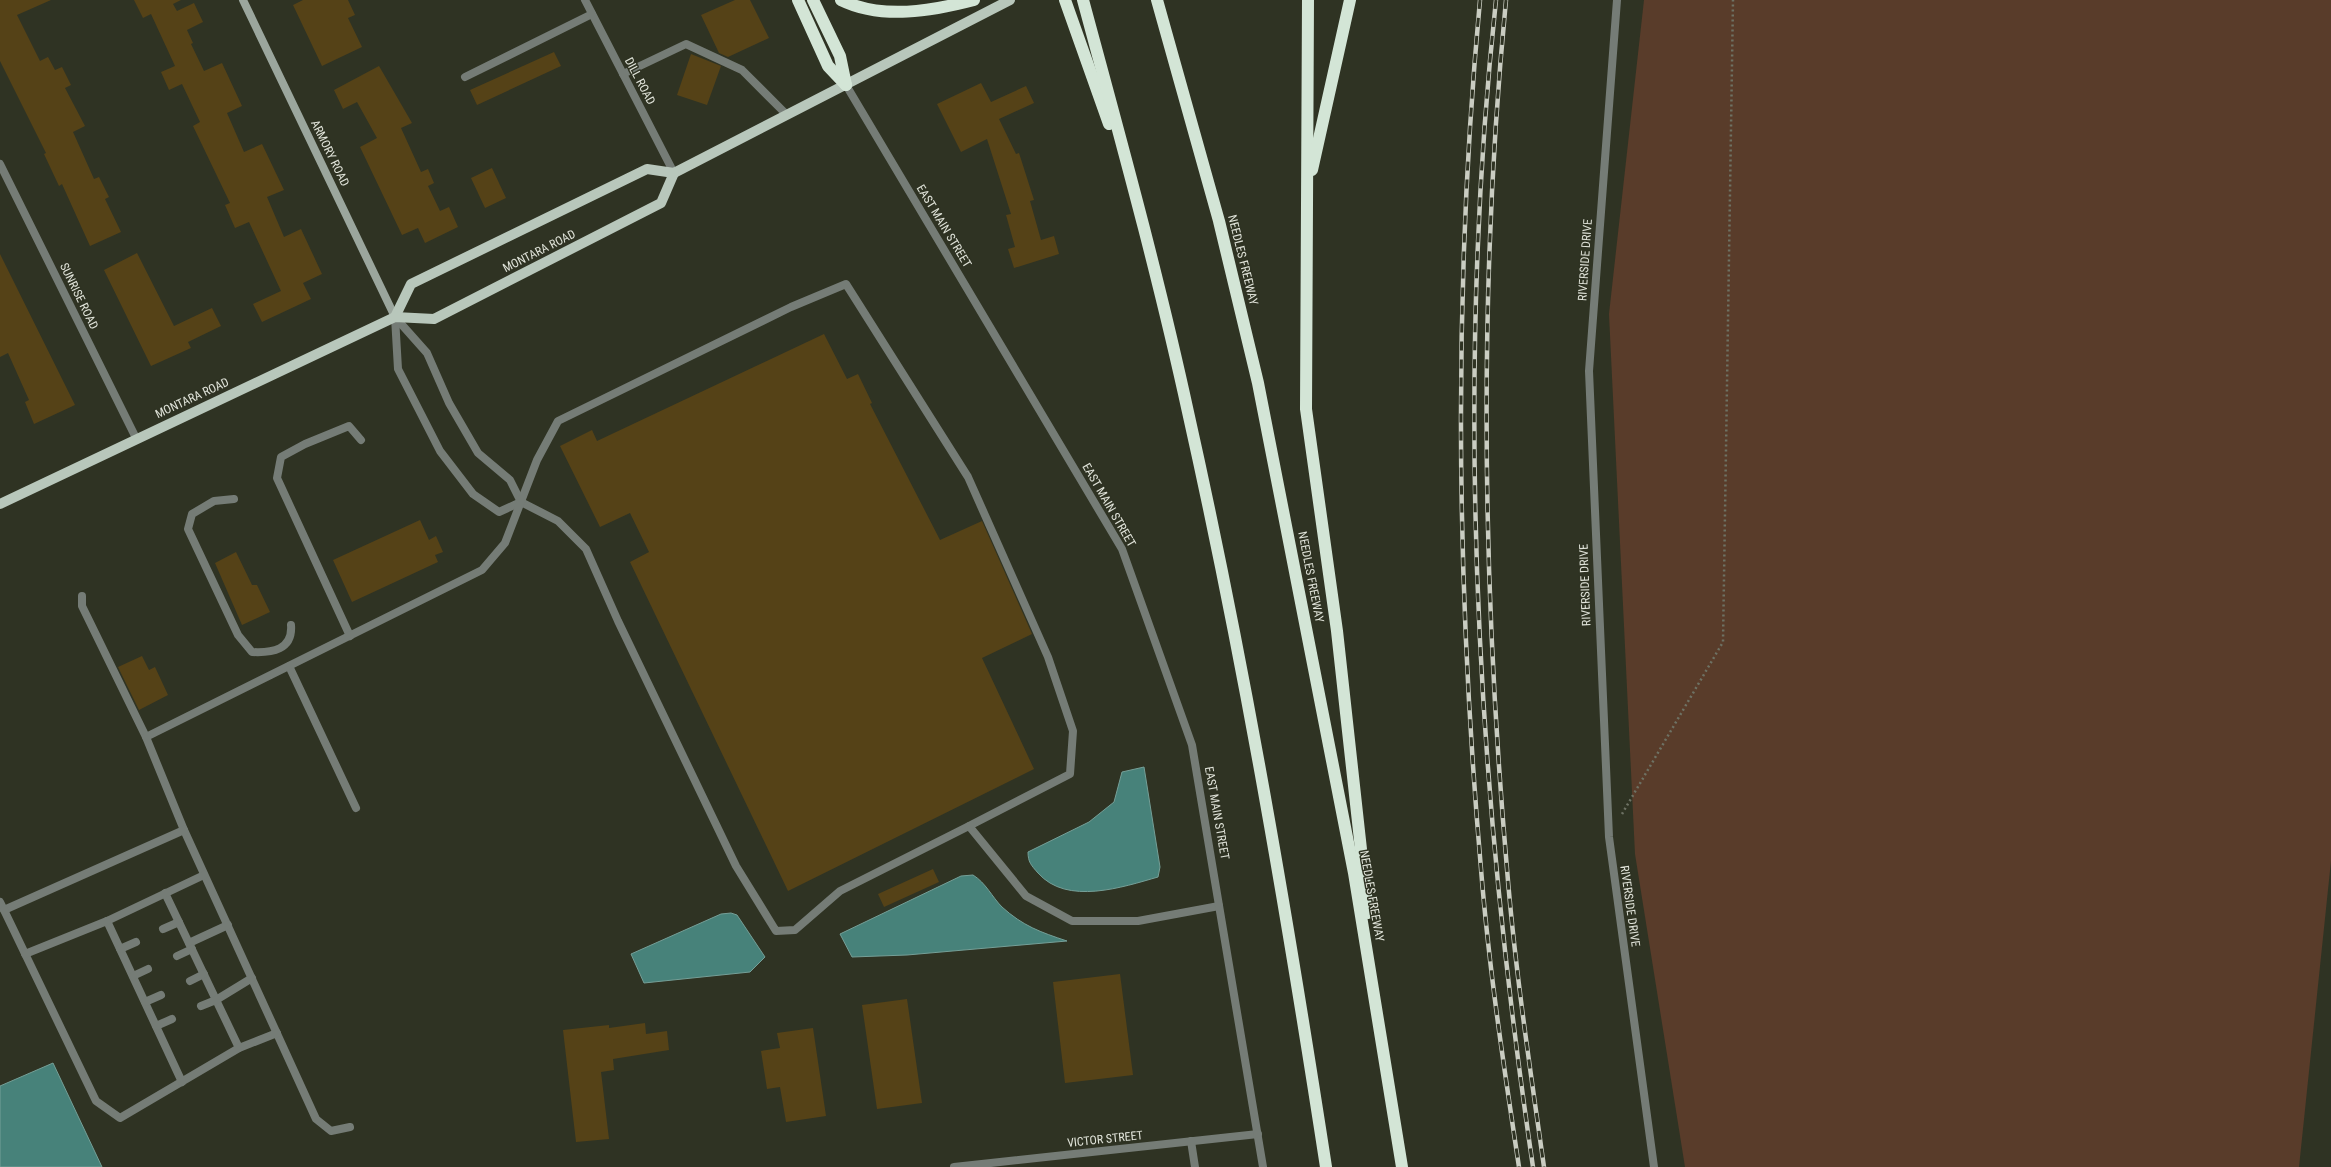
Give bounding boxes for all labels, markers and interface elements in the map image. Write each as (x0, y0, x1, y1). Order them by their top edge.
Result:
street label: DILL ROAD (622, 55, 658, 107)
street label: ARMORY ROAD (308, 118, 352, 189)
street label: EAST MAIN STREET (914, 182, 974, 270)
street label: NEEDLES FREEWAY (1225, 213, 1261, 307)
street label: RIVERSIDE DRIVE (1575, 219, 1595, 301)
street label: MONTARA ROAD (500, 227, 578, 275)
street label: SUNRISE ROAD (57, 261, 101, 332)
street label: MONTARA ROAD (153, 375, 231, 421)
street label: EAST MAIN STREET (1079, 461, 1139, 549)
street label: NEEDLES FREEWAY (1295, 530, 1327, 624)
street label: RIVERSIDE DRIVE (1577, 544, 1593, 626)
street label: EAST MAIN STREET (1202, 765, 1232, 861)
street label: NEEDLES FREEWAY (1357, 849, 1387, 943)
street label: RIVERSIDE DRIVE (1617, 864, 1643, 948)
street label: VICTOR STREET (1067, 1128, 1143, 1150)

